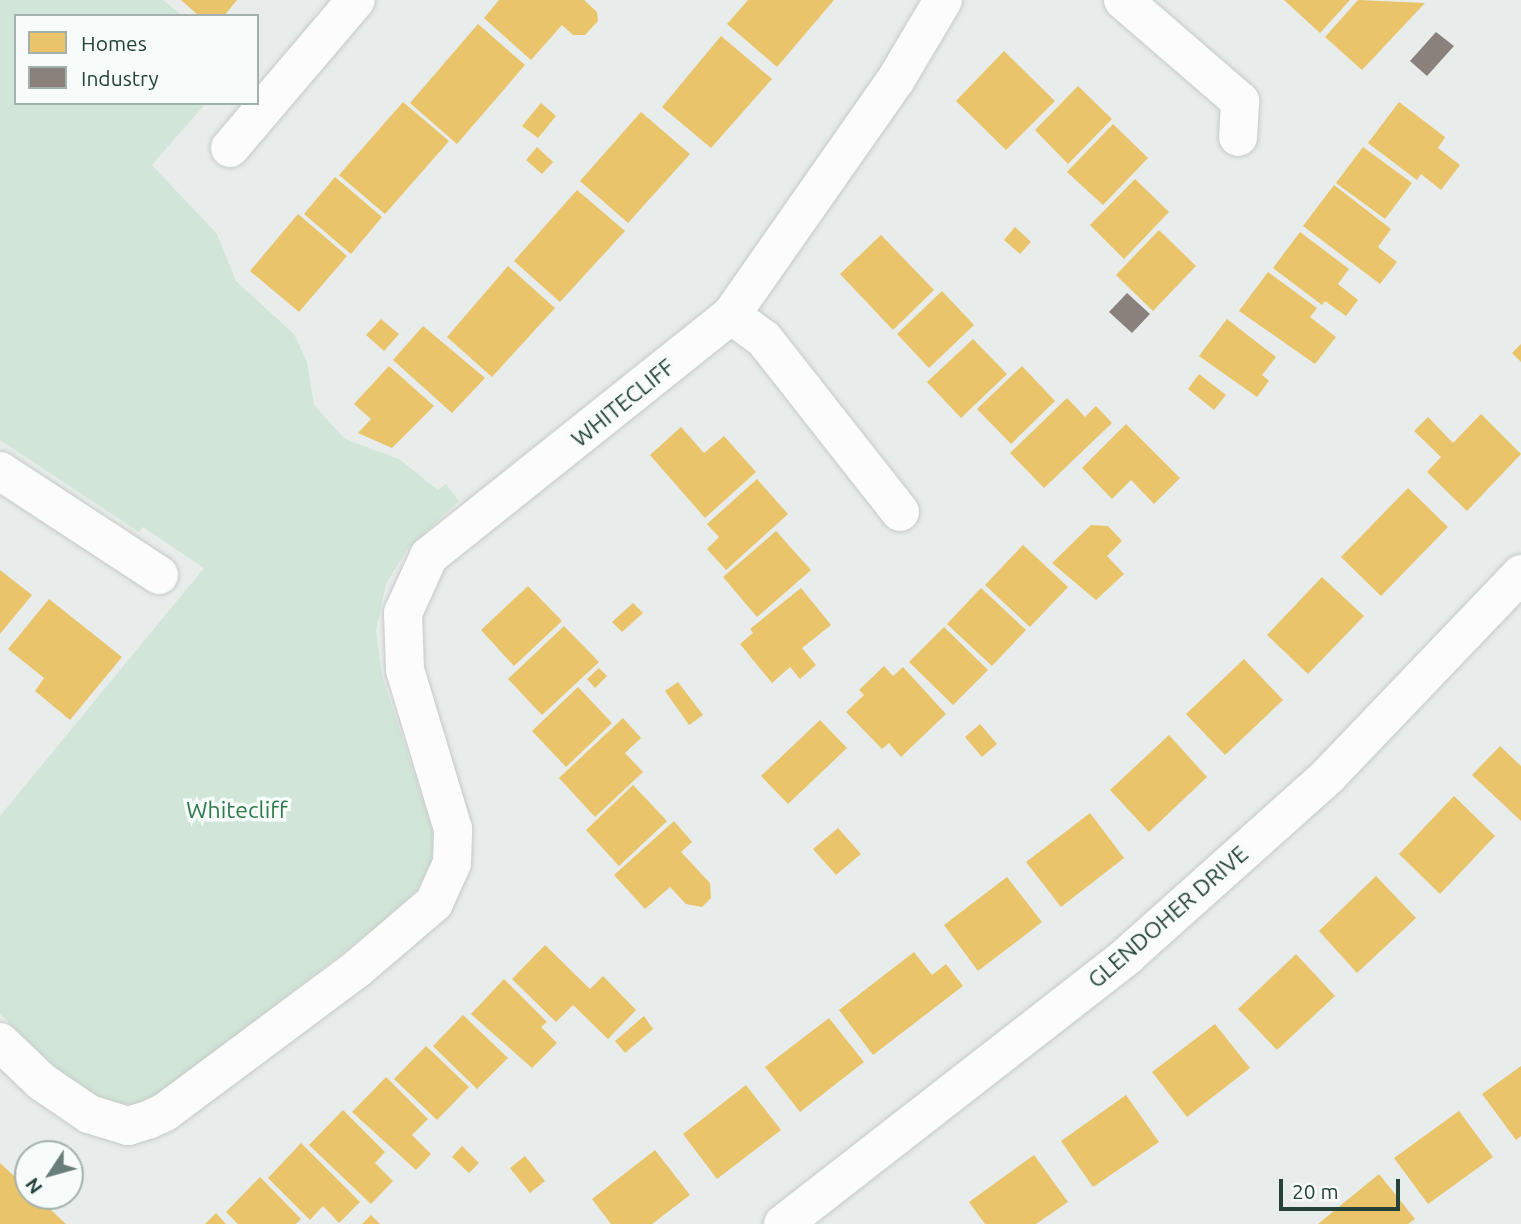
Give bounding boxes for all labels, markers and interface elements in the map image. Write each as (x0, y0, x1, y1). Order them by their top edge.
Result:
legend (14, 14, 259, 105)
text: Homes (81, 31, 147, 55)
text: Industry (81, 66, 159, 90)
street label: WHITECLIFF (566, 353, 680, 453)
park label: Whitecliff (186, 796, 288, 824)
street label: GLENDOHER DRIVE (1082, 840, 1254, 994)
north arrow (14, 1140, 84, 1210)
scale bar (1283, 1164, 1404, 1208)
text: N (21, 1174, 47, 1198)
text: 20 m (1292, 1179, 1339, 1203)

